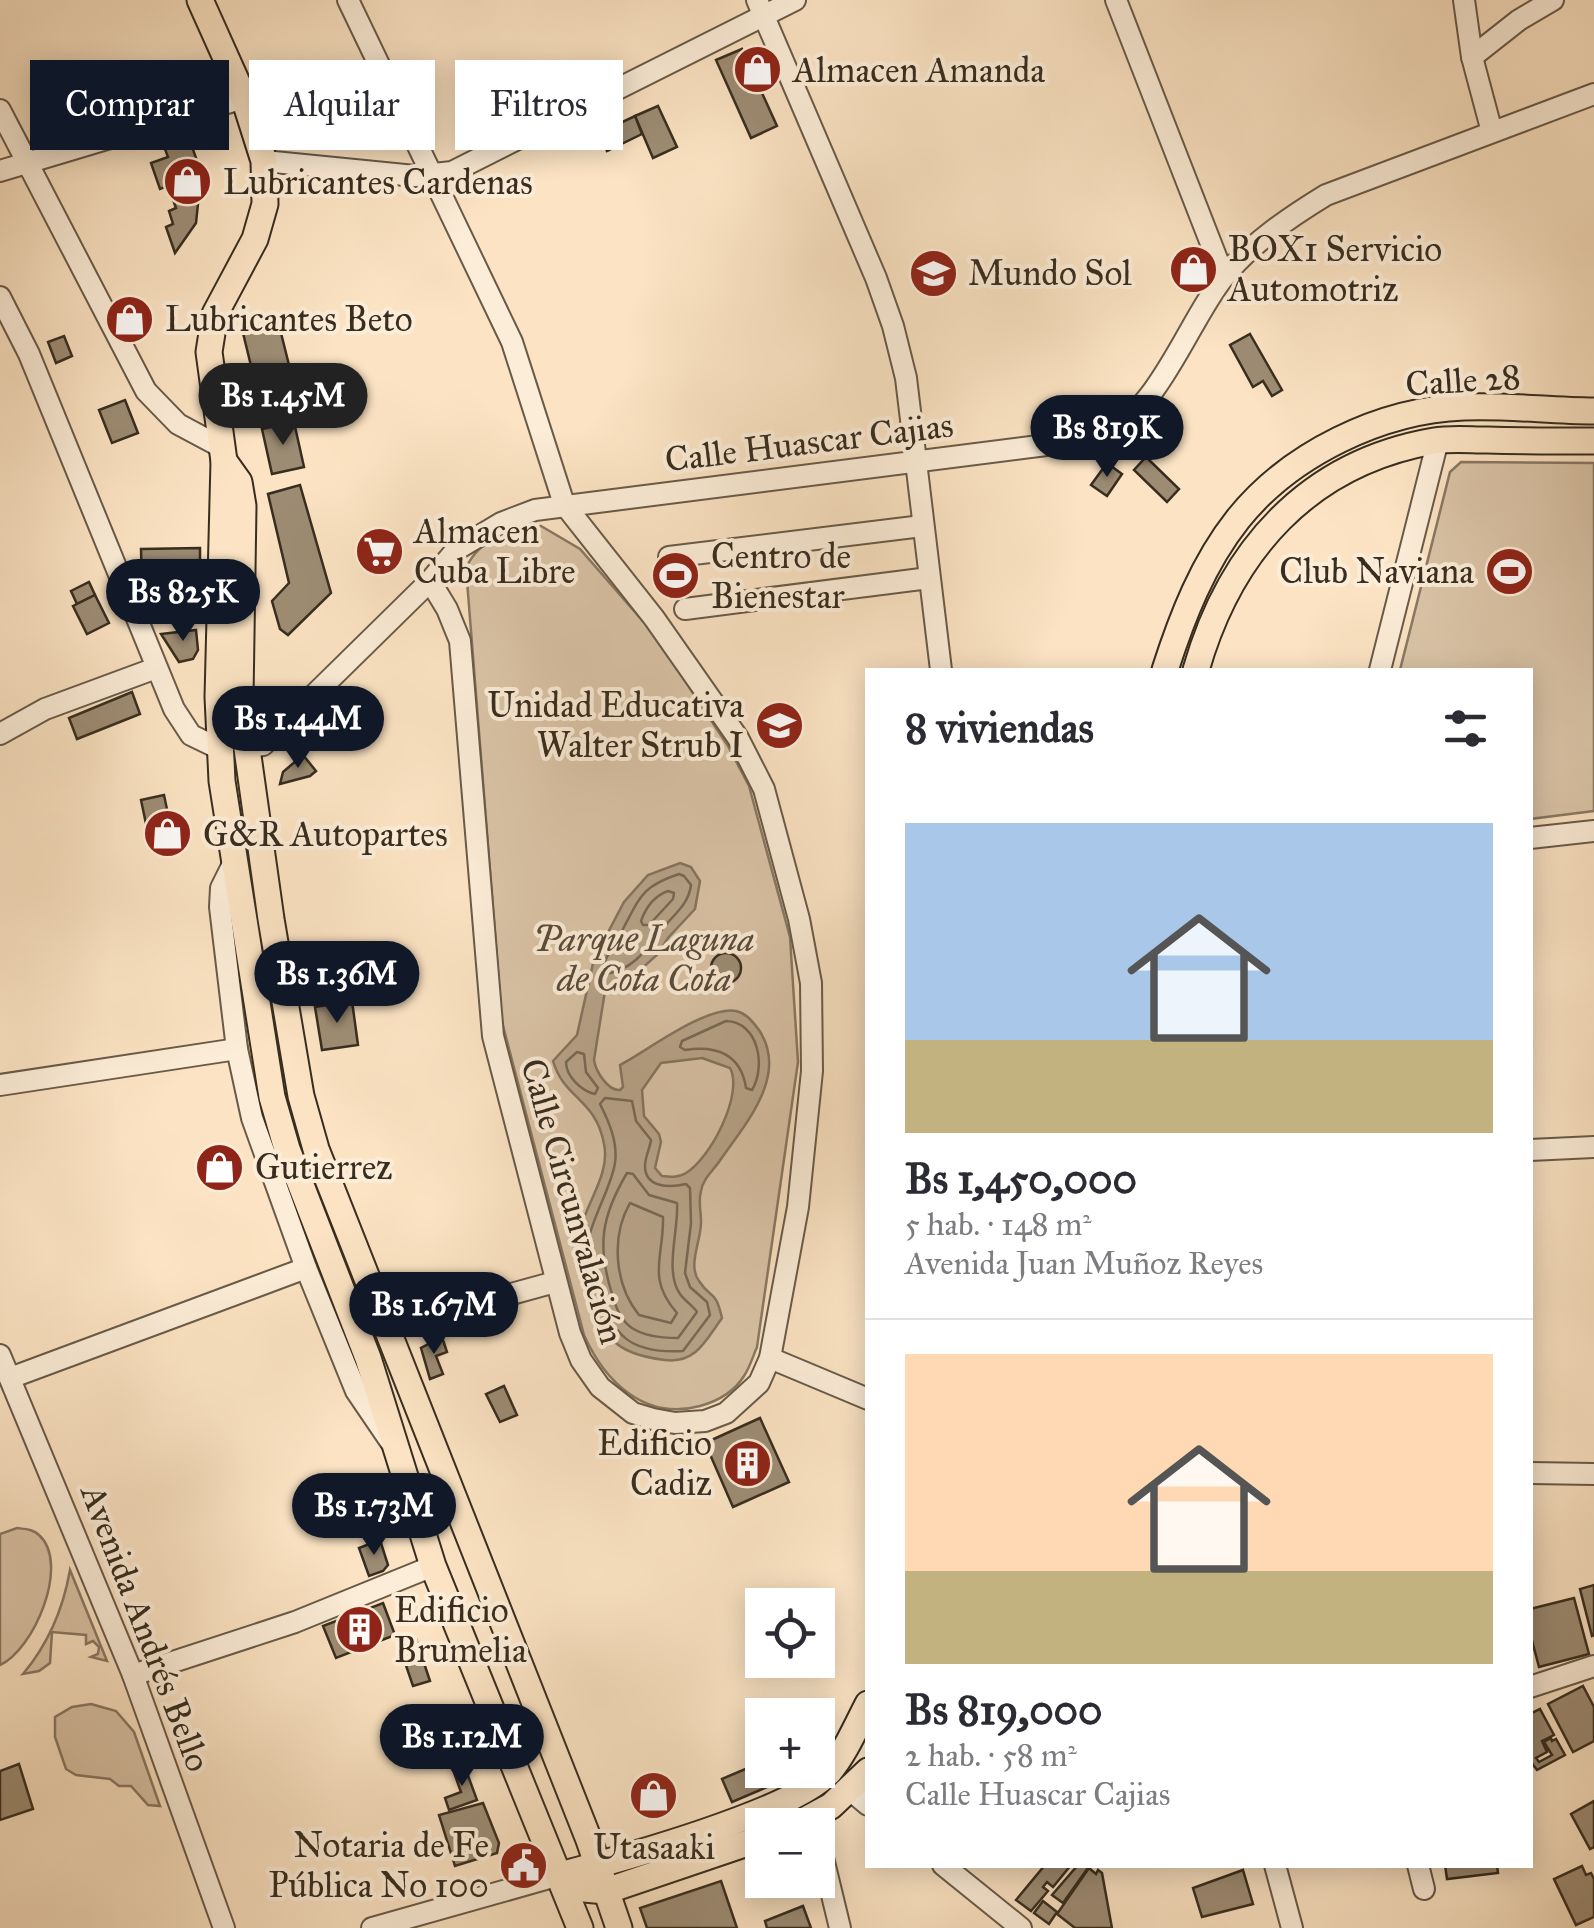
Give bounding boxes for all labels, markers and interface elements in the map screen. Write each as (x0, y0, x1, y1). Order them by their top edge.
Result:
shop icon: Almacen Amanda (732, 44, 784, 96)
place label: Almacen Amanda (791, 49, 1045, 92)
chip: Comprar (30, 60, 229, 150)
chip: Alquilar (249, 60, 435, 150)
chip: Filtros (455, 60, 623, 150)
shop icon: Lubricantes Cardenas (162, 156, 214, 208)
place label: Lubricantes Cardenas (223, 161, 533, 204)
place label: BOX1 Servicio Automotriz (1226, 228, 1442, 311)
shop icon: BOX1 Servicio Automotriz (1167, 243, 1219, 295)
school or university icon: Mundo Sol (907, 247, 959, 299)
place label: Mundo Sol (968, 252, 1132, 295)
shop icon: Lubricantes Beto (104, 293, 156, 345)
place label: Lubricantes Beto (165, 298, 413, 341)
street label: Calle 28 (1404, 355, 1522, 406)
pin: Bs 1.45M (180, 363, 386, 448)
text: Bs 1.45M (221, 376, 346, 415)
pin: Bs 819K (1015, 395, 1199, 480)
street label: Calle Huascar Cajias (662, 403, 956, 482)
text: Bs 819K (1052, 408, 1162, 447)
place label: Almacen Cuba Libre (412, 510, 575, 593)
supermarket icon: Almacen Cuba Libre (353, 525, 405, 577)
place label: Centro de Bienestar (711, 535, 851, 618)
sports icon: Club Naviana (1483, 545, 1535, 597)
sports icon: Centro de Bienestar (650, 550, 702, 602)
place label: Club Naviana (1279, 550, 1474, 593)
pin: Bs 825K (91, 559, 275, 644)
text: Bs 825K (128, 572, 238, 611)
place label: Unidad Educativa Walter Strub I (487, 684, 744, 767)
pin: Bs 1.44M (195, 686, 401, 771)
text: Bs 1.44M (234, 699, 362, 738)
school or university icon: Unidad Educativa Walter Strub I (753, 699, 805, 751)
icon: filters (1438, 701, 1493, 756)
text: 8 viviendas (905, 702, 1094, 754)
shop icon: G&R Autopartes (142, 808, 194, 860)
place label: G&R Autopartes (203, 813, 448, 856)
icon: home (1109, 888, 1289, 1068)
park label: Parque Laguna de Cota Cota (534, 918, 754, 1001)
pin: Bs 1.36M (234, 941, 440, 1026)
text: Bs 1.36M (276, 954, 398, 993)
street label: Calle Circunvalación (511, 1054, 634, 1349)
shop icon: Gutierrez (194, 1141, 246, 1193)
place label: Gutierrez (255, 1146, 392, 1189)
text: Bs 1,450,000 (905, 1153, 1137, 1205)
text: 5 hab. · 148 m² (905, 1205, 1092, 1244)
text: Avenida Juan Muñoz Reyes (905, 1244, 1263, 1283)
pin: Bs 1.67M (331, 1272, 537, 1357)
text: Bs 1.67M (371, 1285, 497, 1324)
icon: home (1109, 1419, 1289, 1599)
place label: Edificio Cadiz (597, 1422, 712, 1505)
building icon: Edificio Cadiz (721, 1437, 773, 1489)
pin: Bs 1.73M (271, 1473, 477, 1558)
street label: Avenida Andrés Bello (70, 1477, 220, 1778)
text: Bs 1.73M (314, 1486, 434, 1525)
map controls (745, 1588, 835, 1898)
button: locate (745, 1588, 835, 1678)
place label: Edificio Brumelia (394, 1589, 527, 1672)
building icon: Edificio Brumelia (333, 1604, 385, 1656)
text: Bs 819,000 (905, 1684, 1103, 1736)
button: + (745, 1698, 835, 1788)
pin: Bs 1.12M (359, 1704, 565, 1789)
text: Bs 1.12M (402, 1717, 522, 1756)
text: 2 hab. · 58 m² (905, 1736, 1077, 1775)
shop icon: Utasaaki (628, 1769, 680, 1821)
text: Calle Huascar Cajias (905, 1775, 1170, 1814)
button: − (745, 1808, 835, 1898)
place label: Notaria de Fe Pública No 100 (269, 1824, 489, 1907)
place label: Utasaaki (593, 1826, 715, 1869)
public building icon: Notaria de Fe Pública No 100 (498, 1839, 550, 1891)

